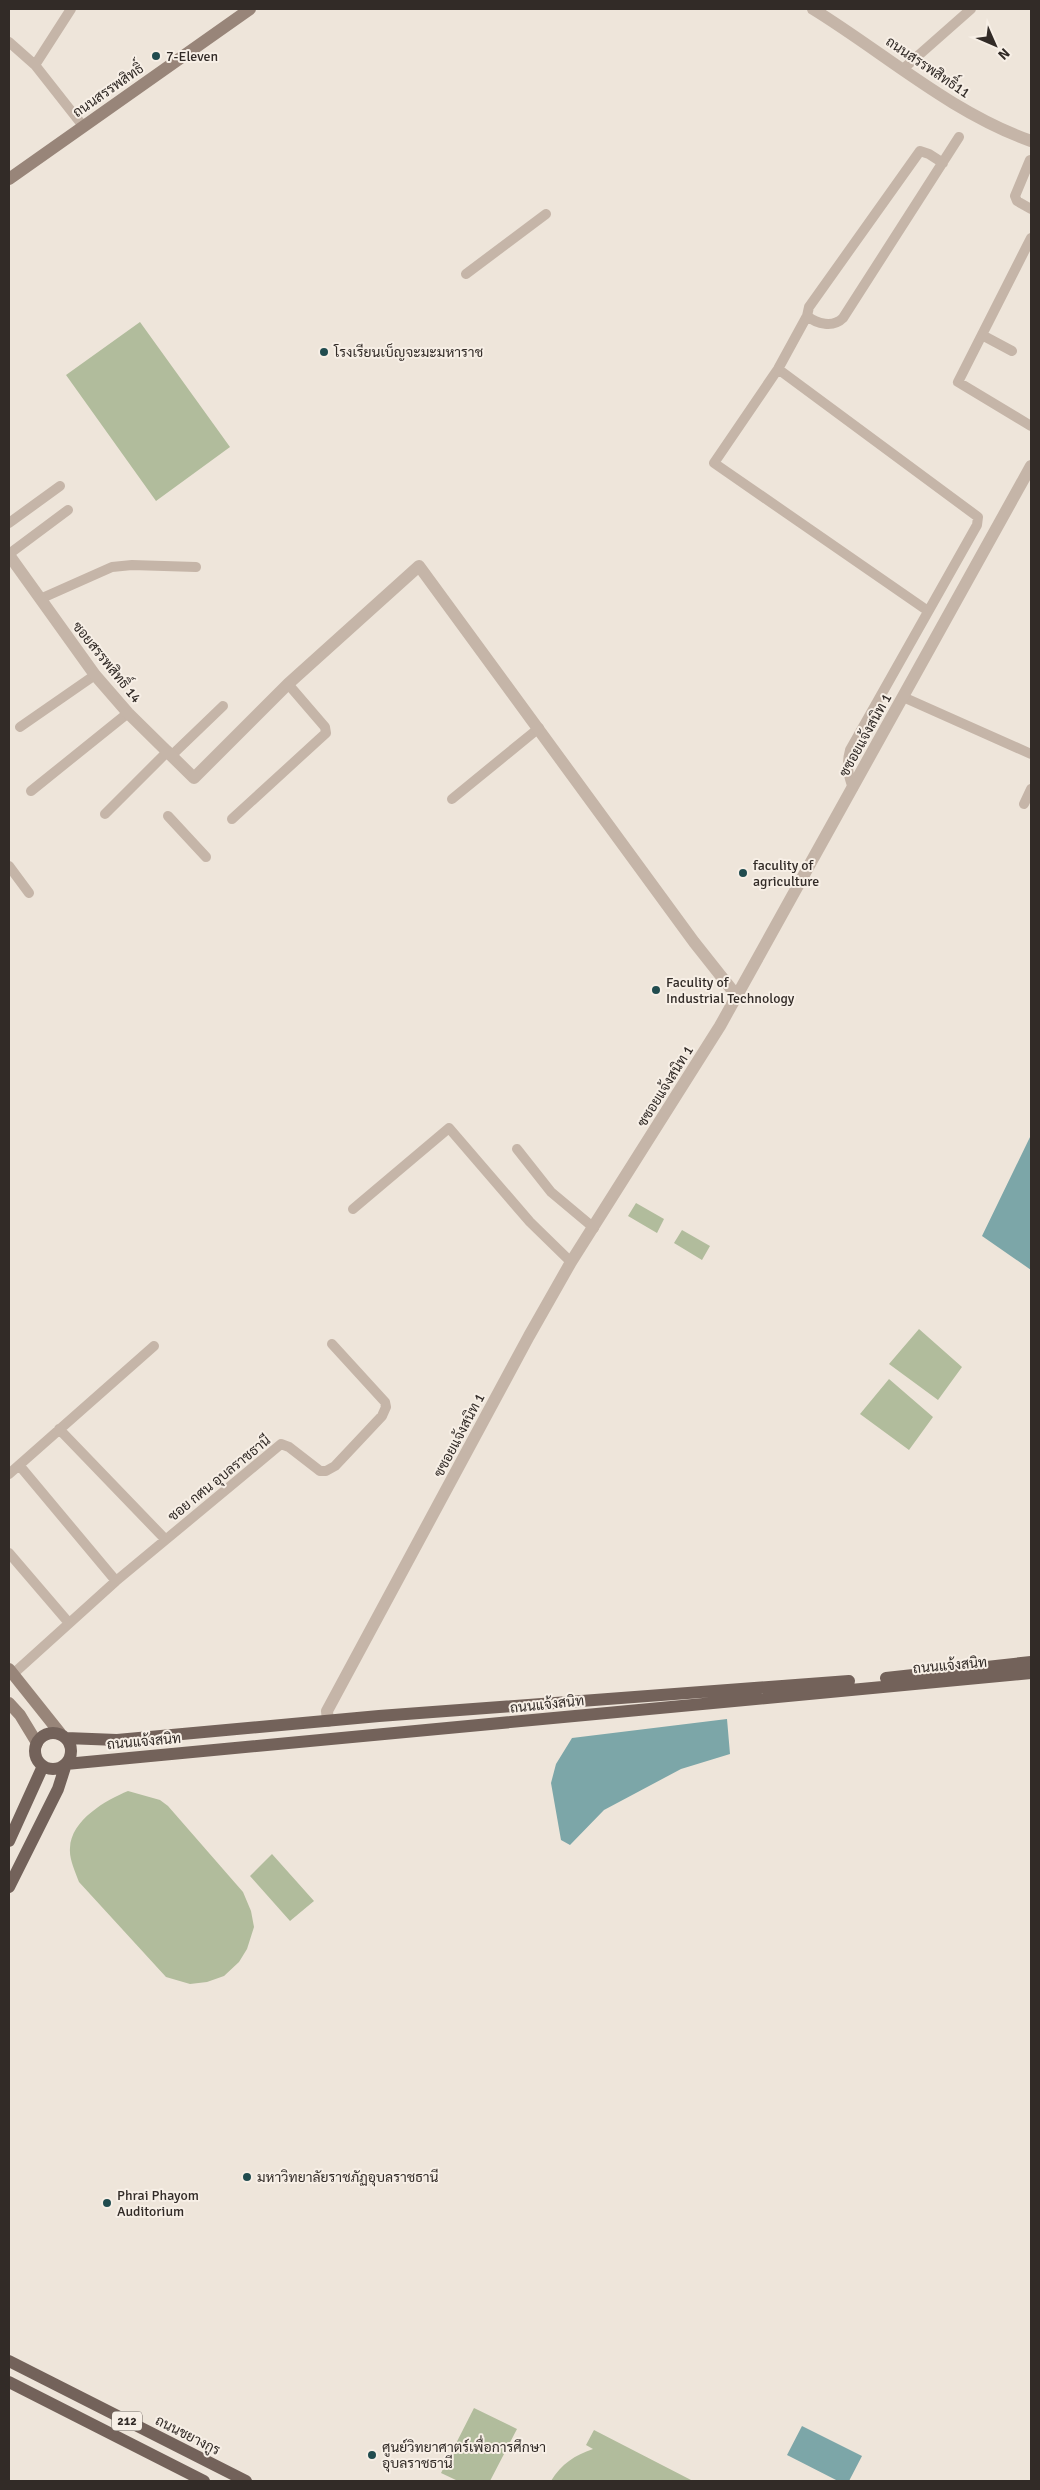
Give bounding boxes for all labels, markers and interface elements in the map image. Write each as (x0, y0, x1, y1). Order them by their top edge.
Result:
north arrow (970, 20, 1020, 70)
street label: ถนนสรรพสิทธิ์11 (882, 29, 975, 102)
text: N (994, 44, 1013, 63)
place label: 7-Eleven (166, 48, 218, 65)
marker: 7-Eleven (150, 50, 162, 62)
street label: ถนนสรรพสิทธิ์ (67, 56, 147, 121)
place label: โรงเรียนเบ็ญจะมะมหาราช (333, 343, 483, 361)
marker: โรงเรียนเบ็ญจะมะมหาราช (318, 346, 330, 358)
street label: ซอยสรรพสิทธิ์ 14 (69, 615, 148, 707)
street label: ซซอยแจ้งสนิท 1 (835, 690, 895, 780)
place label: faculity of agriculture (753, 857, 819, 890)
marker: faculity of agriculture (737, 867, 749, 879)
place label: Faculity of Industrial Technology (666, 974, 795, 1007)
marker: Faculity of Industrial Technology (650, 984, 662, 996)
street label: ซซอยแจ้งสนิท 1 (633, 1042, 697, 1130)
street label: ซซอยแจ้งสนิท 1 (429, 1390, 489, 1480)
street label: ซอย กศน อุบลราชธานี (164, 1431, 275, 1526)
street label: ถนนแจ้งสนิท (912, 1653, 988, 1677)
street label: ถนนแจ้งสนิท (509, 1691, 585, 1717)
street label: ถนนแจ้งสนิท (106, 1729, 182, 1753)
place label: มหาวิทยาลัยราชภัฏอุบลราชธานี (257, 2168, 439, 2187)
marker: มหาวิทยาลัยราชภัฏอุบลราชธานี (241, 2171, 253, 2183)
place label: Phrai Phayom Auditorium (117, 2187, 199, 2220)
marker: Phrai Phayom Auditorium (101, 2197, 113, 2209)
road number: 212 (112, 2412, 142, 2430)
street label: ถนนชยางกูร (152, 2412, 223, 2460)
place label: ศูนย์วิทยาศาตร์เพื่อการศึกษา อุบลราชธานี (382, 2435, 546, 2473)
marker: ศูนย์วิทยาศาตร์เพื่อการศึกษา อุบลราชธานี (366, 2449, 378, 2461)

